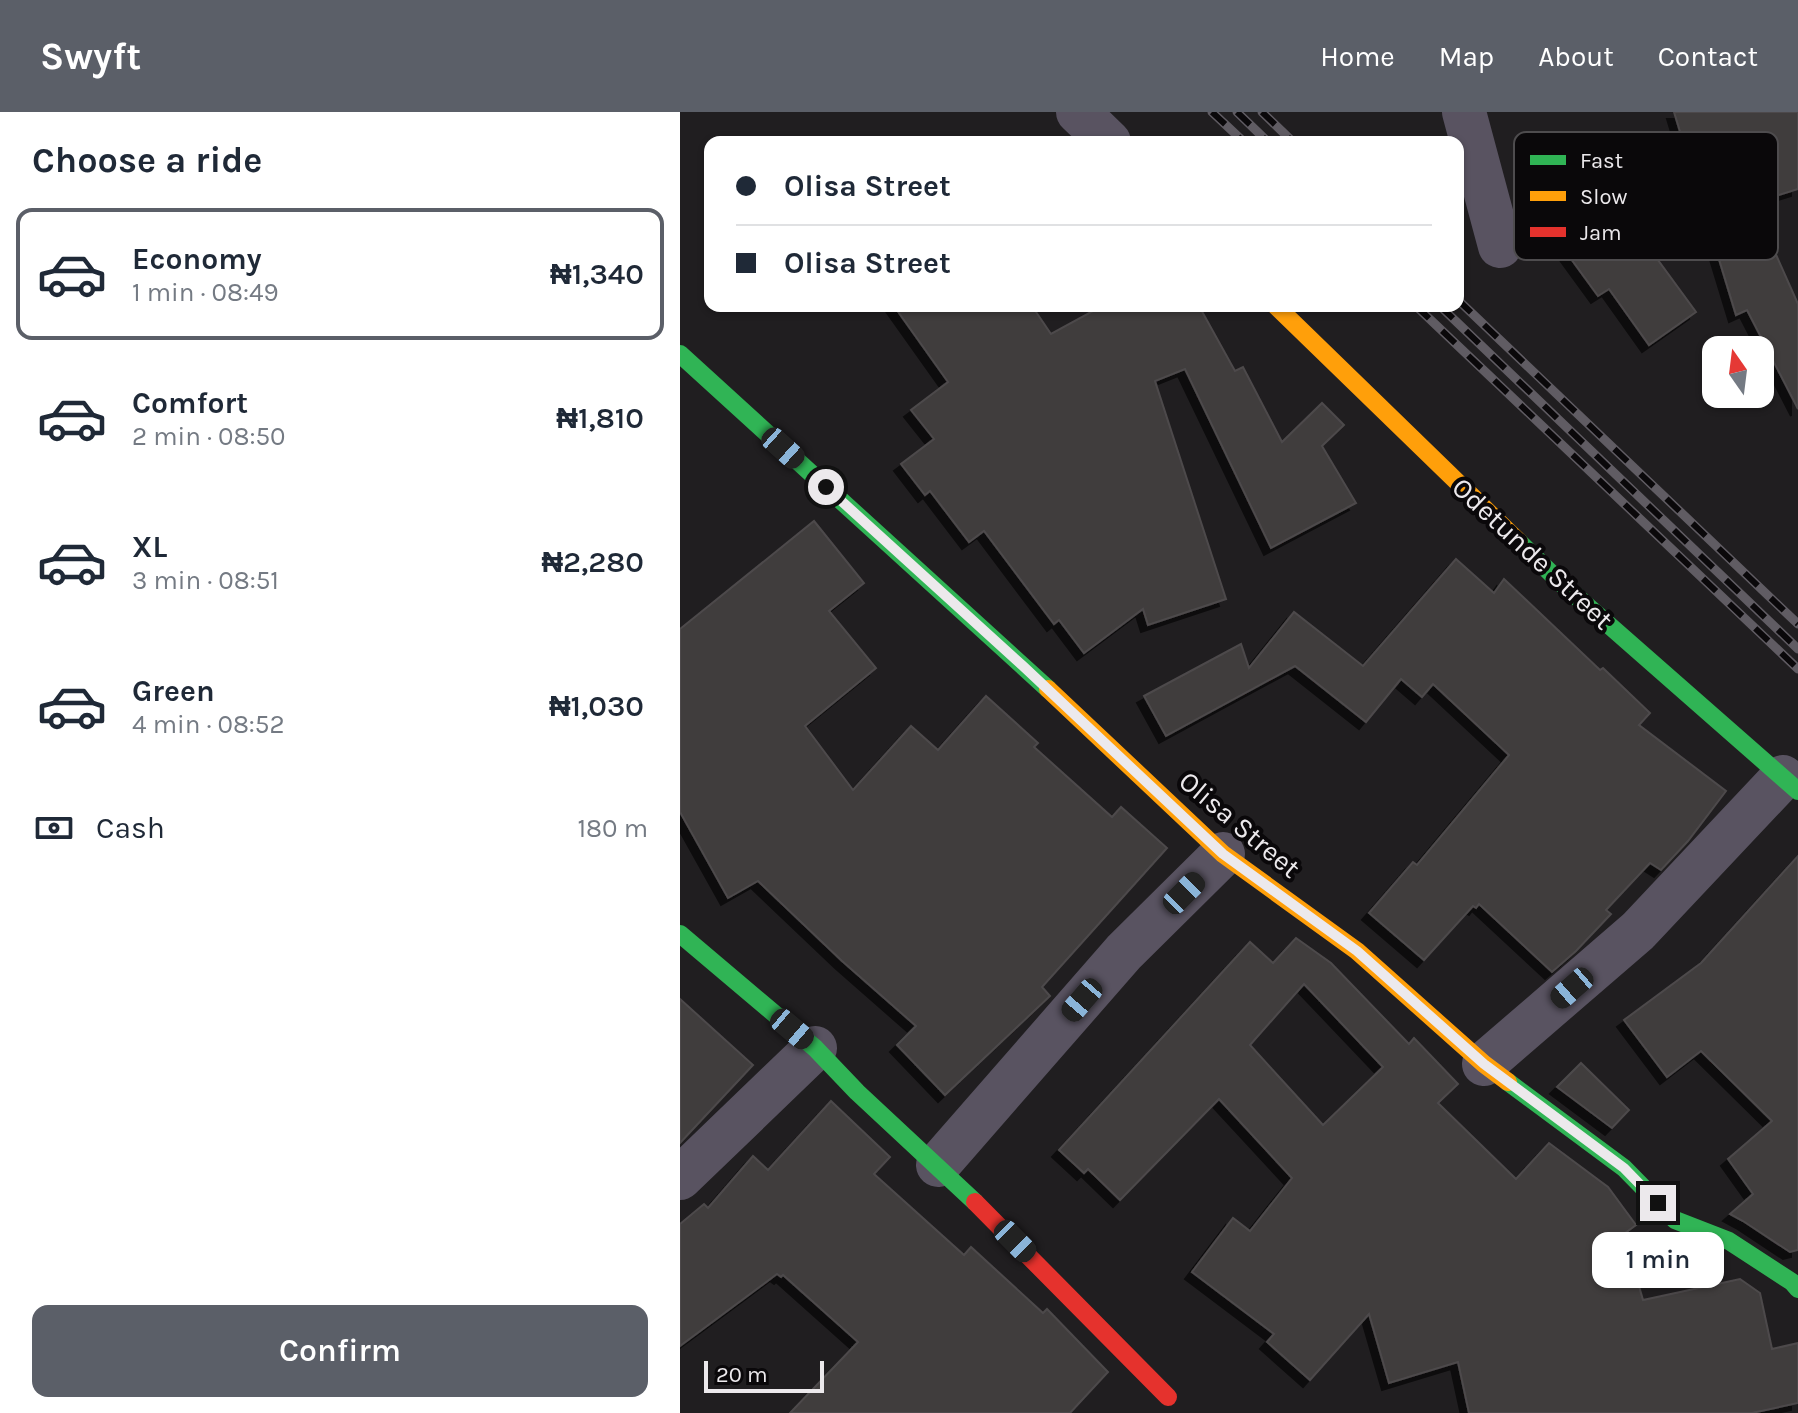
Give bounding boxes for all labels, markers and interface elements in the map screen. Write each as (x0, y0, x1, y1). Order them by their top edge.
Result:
text: Swyft (40, 34, 141, 79)
text: Home (1320, 40, 1395, 73)
text: Map (1439, 40, 1494, 73)
text: About (1538, 40, 1614, 73)
text: Contact (1658, 40, 1758, 73)
legend (1514, 132, 1778, 260)
text: Choose a ride (32, 139, 262, 181)
text: Fast (1580, 148, 1623, 174)
text: Olisa Street (784, 168, 951, 204)
text: Slow (1580, 184, 1627, 210)
text: Jam (1580, 220, 1622, 246)
icon: car (36, 238, 108, 310)
text: Economy (132, 241, 262, 277)
text: Olisa Street (784, 245, 951, 281)
text: ₦1,340 (550, 256, 644, 292)
text: 1 min · 08:49 (132, 277, 279, 308)
north arrow (1702, 336, 1774, 408)
map controls (1702, 336, 1774, 408)
icon: car (36, 382, 108, 454)
text: Comfort (132, 385, 248, 421)
text: ₦1,810 (556, 400, 644, 436)
text: 2 min · 08:50 (132, 421, 286, 452)
car (757, 423, 809, 473)
route start (808, 469, 844, 505)
street label: Odetunde Street (1445, 470, 1620, 636)
icon: car (36, 526, 108, 598)
text: XL (132, 529, 167, 565)
text: ₦2,280 (541, 544, 644, 580)
text: 3 min · 08:51 (132, 565, 279, 596)
icon: car (36, 670, 108, 742)
text: Green (132, 673, 215, 709)
text: ₦1,030 (549, 688, 644, 724)
text: 4 min · 08:52 (132, 709, 285, 740)
street label: Olisa Street (1172, 764, 1307, 885)
icon: cash (32, 806, 76, 850)
text: Cash (96, 810, 165, 846)
text: 180 m (578, 813, 648, 844)
car (1159, 868, 1209, 918)
car (1546, 963, 1598, 1013)
car (1057, 974, 1107, 1026)
car (766, 1004, 818, 1054)
route end (1640, 1185, 1676, 1221)
car (990, 1216, 1040, 1266)
callout: 1 min (1592, 1231, 1724, 1287)
text: 1 min (1626, 1244, 1690, 1275)
button: Confirm (32, 1305, 648, 1397)
scale bar (704, 1357, 824, 1393)
text: 20 m (716, 1362, 768, 1388)

